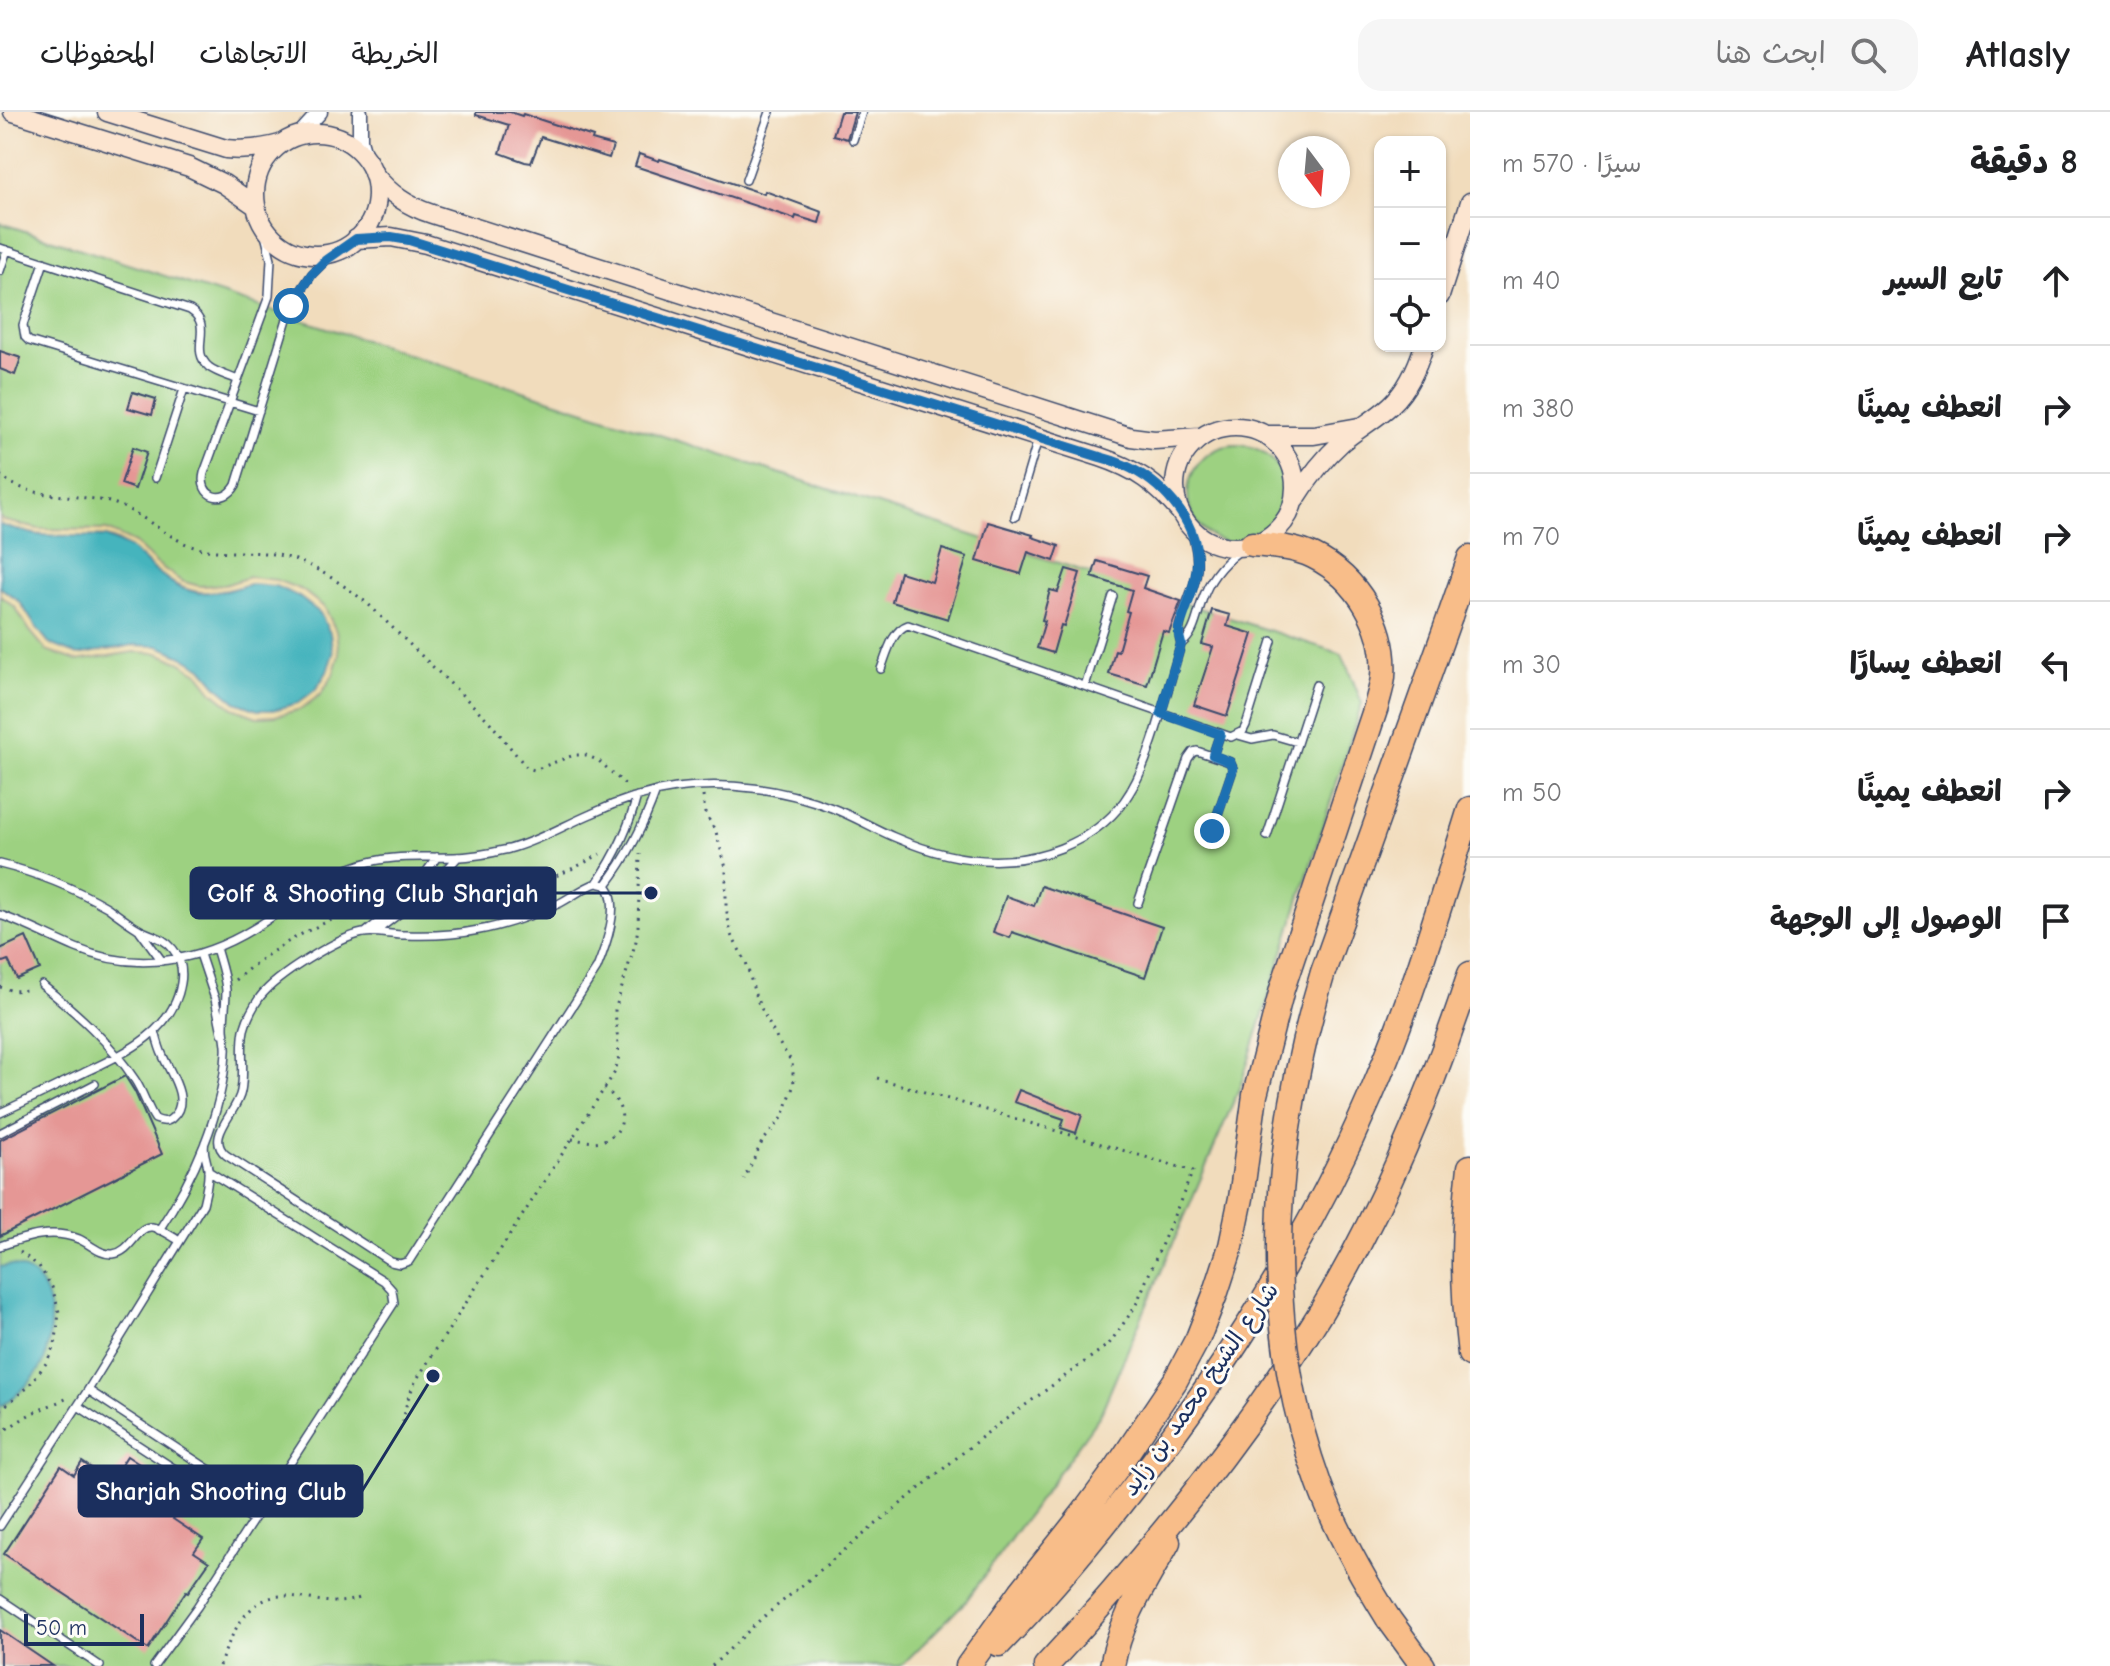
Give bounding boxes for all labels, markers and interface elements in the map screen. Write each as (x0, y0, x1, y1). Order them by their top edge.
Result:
search box (1358, 19, 1918, 91)
icon: search (1846, 33, 1890, 77)
text: Atlasly (1966, 33, 2070, 77)
text: ابحث هنا (1715, 36, 1826, 71)
text: المحفوظات (40, 38, 155, 70)
text: الاتجاهات (199, 38, 307, 70)
text: الخريطة (351, 38, 439, 70)
north arrow (1278, 136, 1350, 208)
map controls (1374, 136, 1446, 352)
button: + (1374, 136, 1446, 208)
text: 8 دقيقة (1970, 142, 2078, 182)
text: سيرًا · 570 m (1502, 149, 1642, 179)
button: − (1374, 208, 1446, 280)
icon: ahead (2034, 259, 2078, 303)
text: تابع السير (1884, 262, 2002, 297)
text: 40 m (1502, 266, 1561, 296)
button: locate (1374, 280, 1446, 352)
route start (273, 288, 309, 324)
icon: right (2034, 387, 2078, 431)
text: انعطف يمينًا (1857, 390, 2002, 425)
text: 380 m (1502, 394, 1575, 424)
icon: right (2034, 515, 2078, 559)
text: انعطف يمينًا (1857, 518, 2002, 553)
text: 70 m (1502, 522, 1560, 552)
icon: left (2034, 643, 2078, 687)
text: انعطف يسارًا (1850, 646, 2002, 681)
text: 30 m (1502, 650, 1561, 680)
icon: right (2034, 771, 2078, 815)
text: انعطف يمينًا (1857, 774, 2002, 809)
text: 50 m (1502, 778, 1562, 808)
route end (1194, 813, 1230, 849)
callout: Golf & Shooting Club Sharjah (191, 868, 555, 918)
text: Golf & Shooting Club Sharjah (207, 879, 539, 909)
icon: arrive (2034, 899, 2078, 943)
text: الوصول إلى الوجهة (1770, 902, 2002, 937)
street label: شارع الشيخ محمد بن زايد (1116, 1277, 1287, 1503)
callout: Sharjah Shooting Club (79, 1466, 362, 1516)
text: Sharjah Shooting Club (96, 1477, 346, 1507)
scale bar (24, 1610, 144, 1646)
text: 50 m (36, 1615, 87, 1641)

